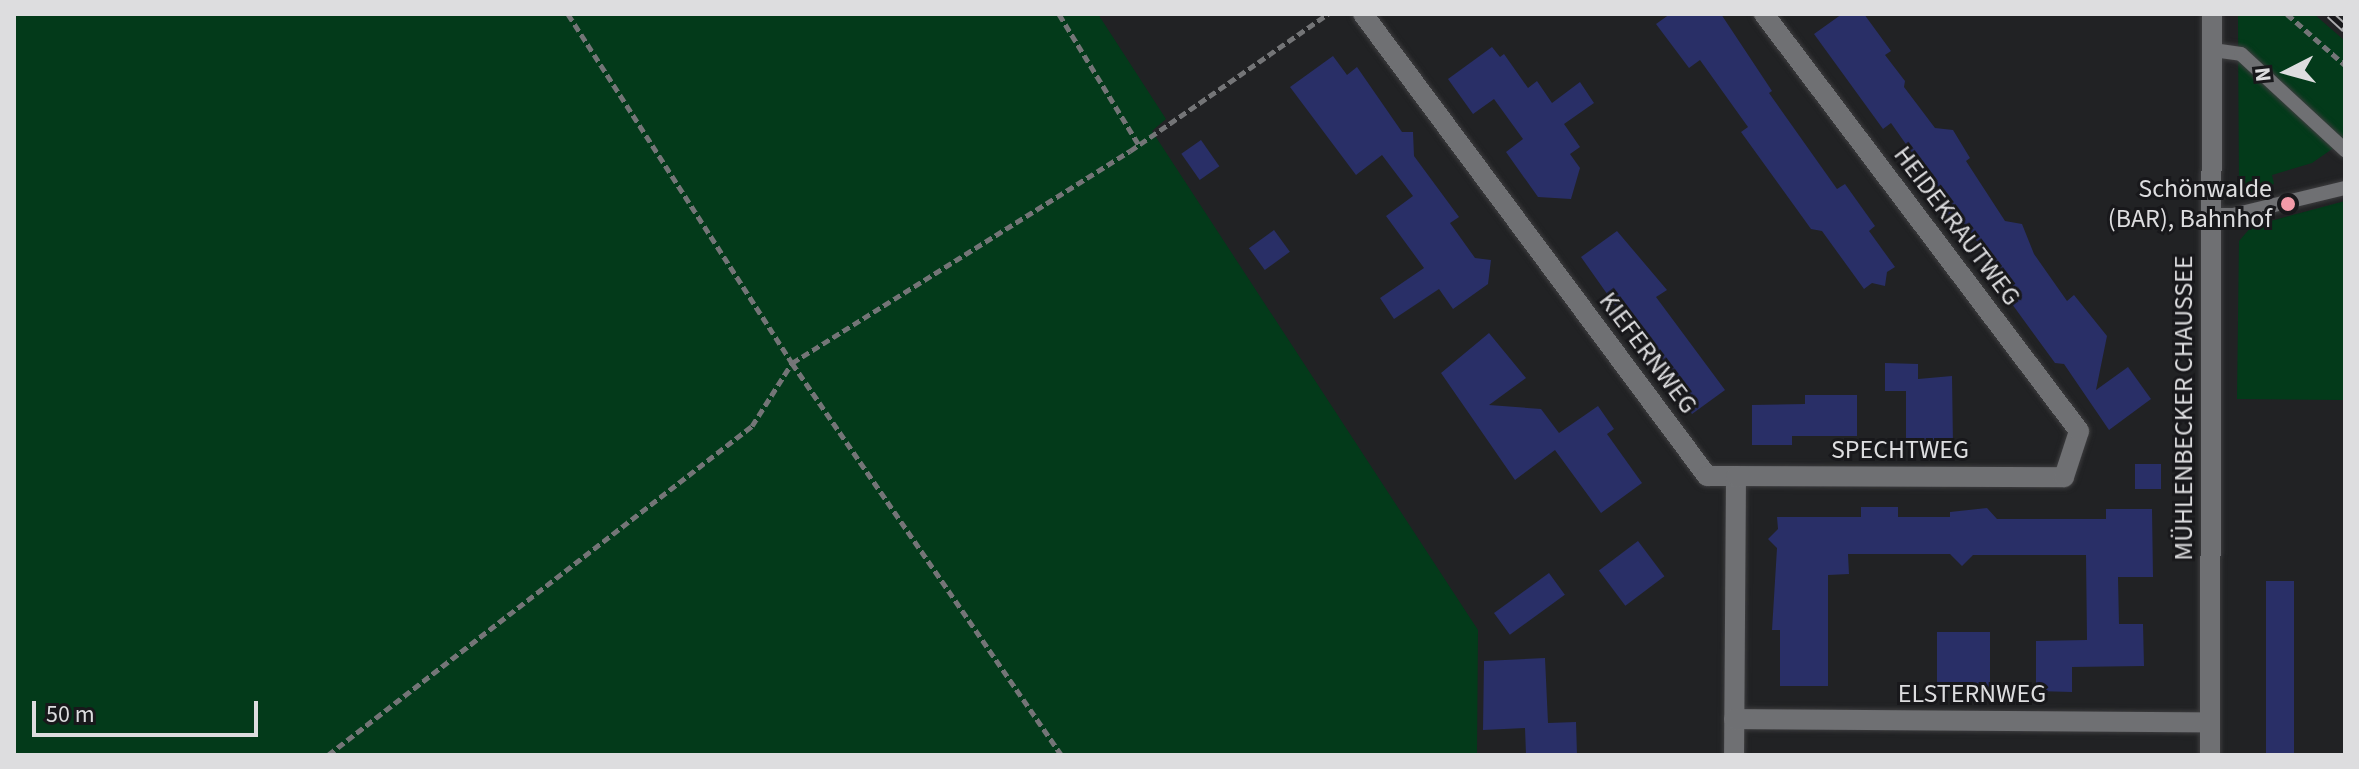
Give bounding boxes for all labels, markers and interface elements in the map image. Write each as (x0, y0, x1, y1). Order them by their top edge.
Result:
north arrow (2247, 32, 2327, 112)
text: N (2246, 66, 2280, 83)
street label: HEIDEKRAUTWEG (1887, 140, 2027, 312)
place label: Schönwalde (BAR), Bahnhof (2108, 173, 2272, 234)
marker: Schönwalde (BAR), Bahnhof (2279, 195, 2297, 213)
street label: MÜHLENBECKER CHAUSSEE (2168, 255, 2200, 561)
street label: KIEFERNWEG (1592, 286, 1704, 420)
street label: SPECHTWEG (1831, 434, 1969, 466)
street label: ELSTERNWEG (1898, 678, 2046, 710)
scale bar (36, 685, 262, 735)
text: 50 m (46, 697, 95, 732)

